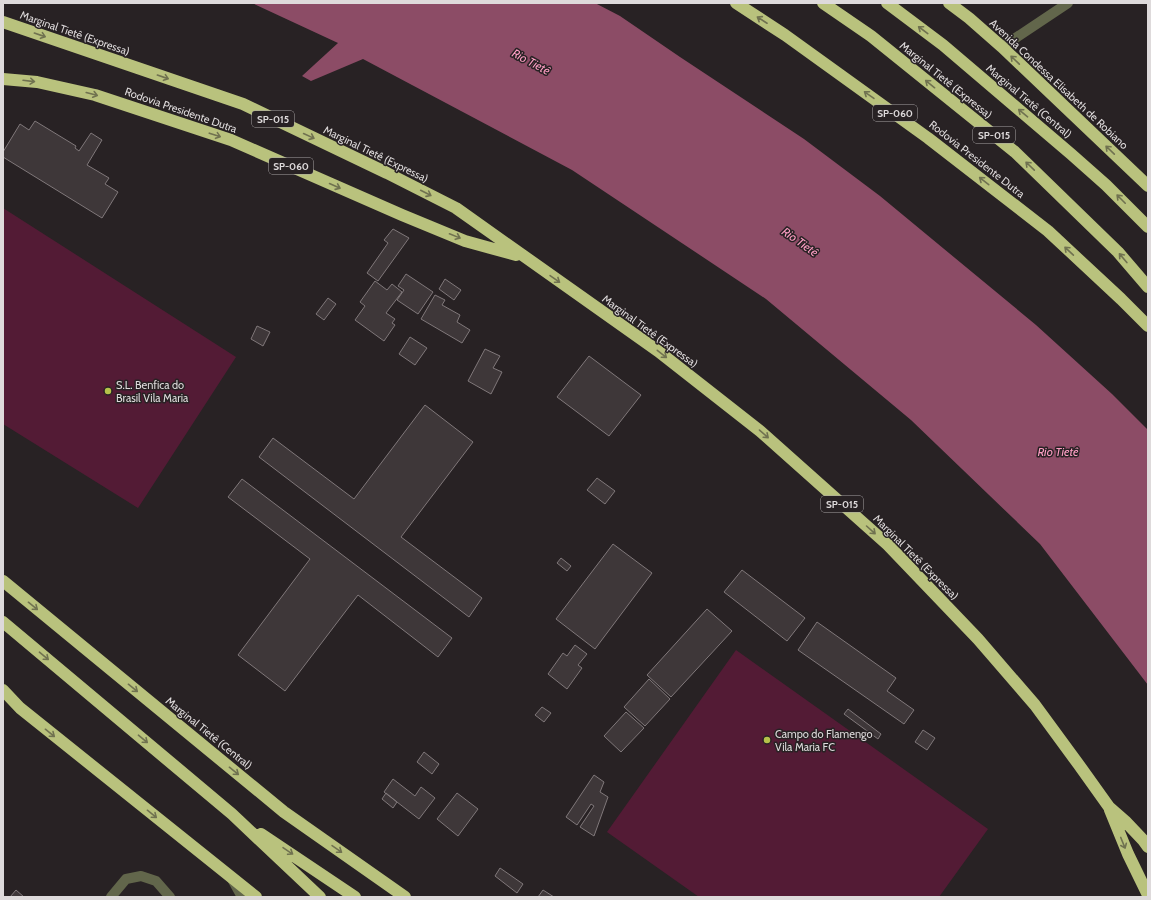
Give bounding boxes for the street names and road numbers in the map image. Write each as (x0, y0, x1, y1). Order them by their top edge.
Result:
street label: Marginal Tietê (Expressa) (18, 8, 132, 58)
street label: Avenida Condessa Elisabeth de Robiano (987, 16, 1131, 152)
street label: Marginal Tietê (Expressa) (897, 38, 995, 122)
street label: Marginal Tietê (Central) (983, 61, 1075, 141)
street label: Rodovia Presidente Dutra (123, 84, 240, 136)
road number: SP-060 (873, 105, 917, 121)
road number: SP-015 (252, 111, 294, 127)
street label: Rodovia Presidente Dutra (926, 117, 1028, 201)
street label: Marginal Tietê (Expressa) (321, 123, 431, 185)
road number: SP-015 (973, 127, 1015, 143)
road number: SP-060 (269, 158, 313, 174)
street label: Marginal Tietê (Expressa) (599, 292, 701, 370)
road number: SP-015 (821, 496, 863, 512)
street label: Marginal Tietê (Expressa) (870, 511, 962, 603)
street label: Marginal Tietê (Central) (163, 694, 255, 772)

